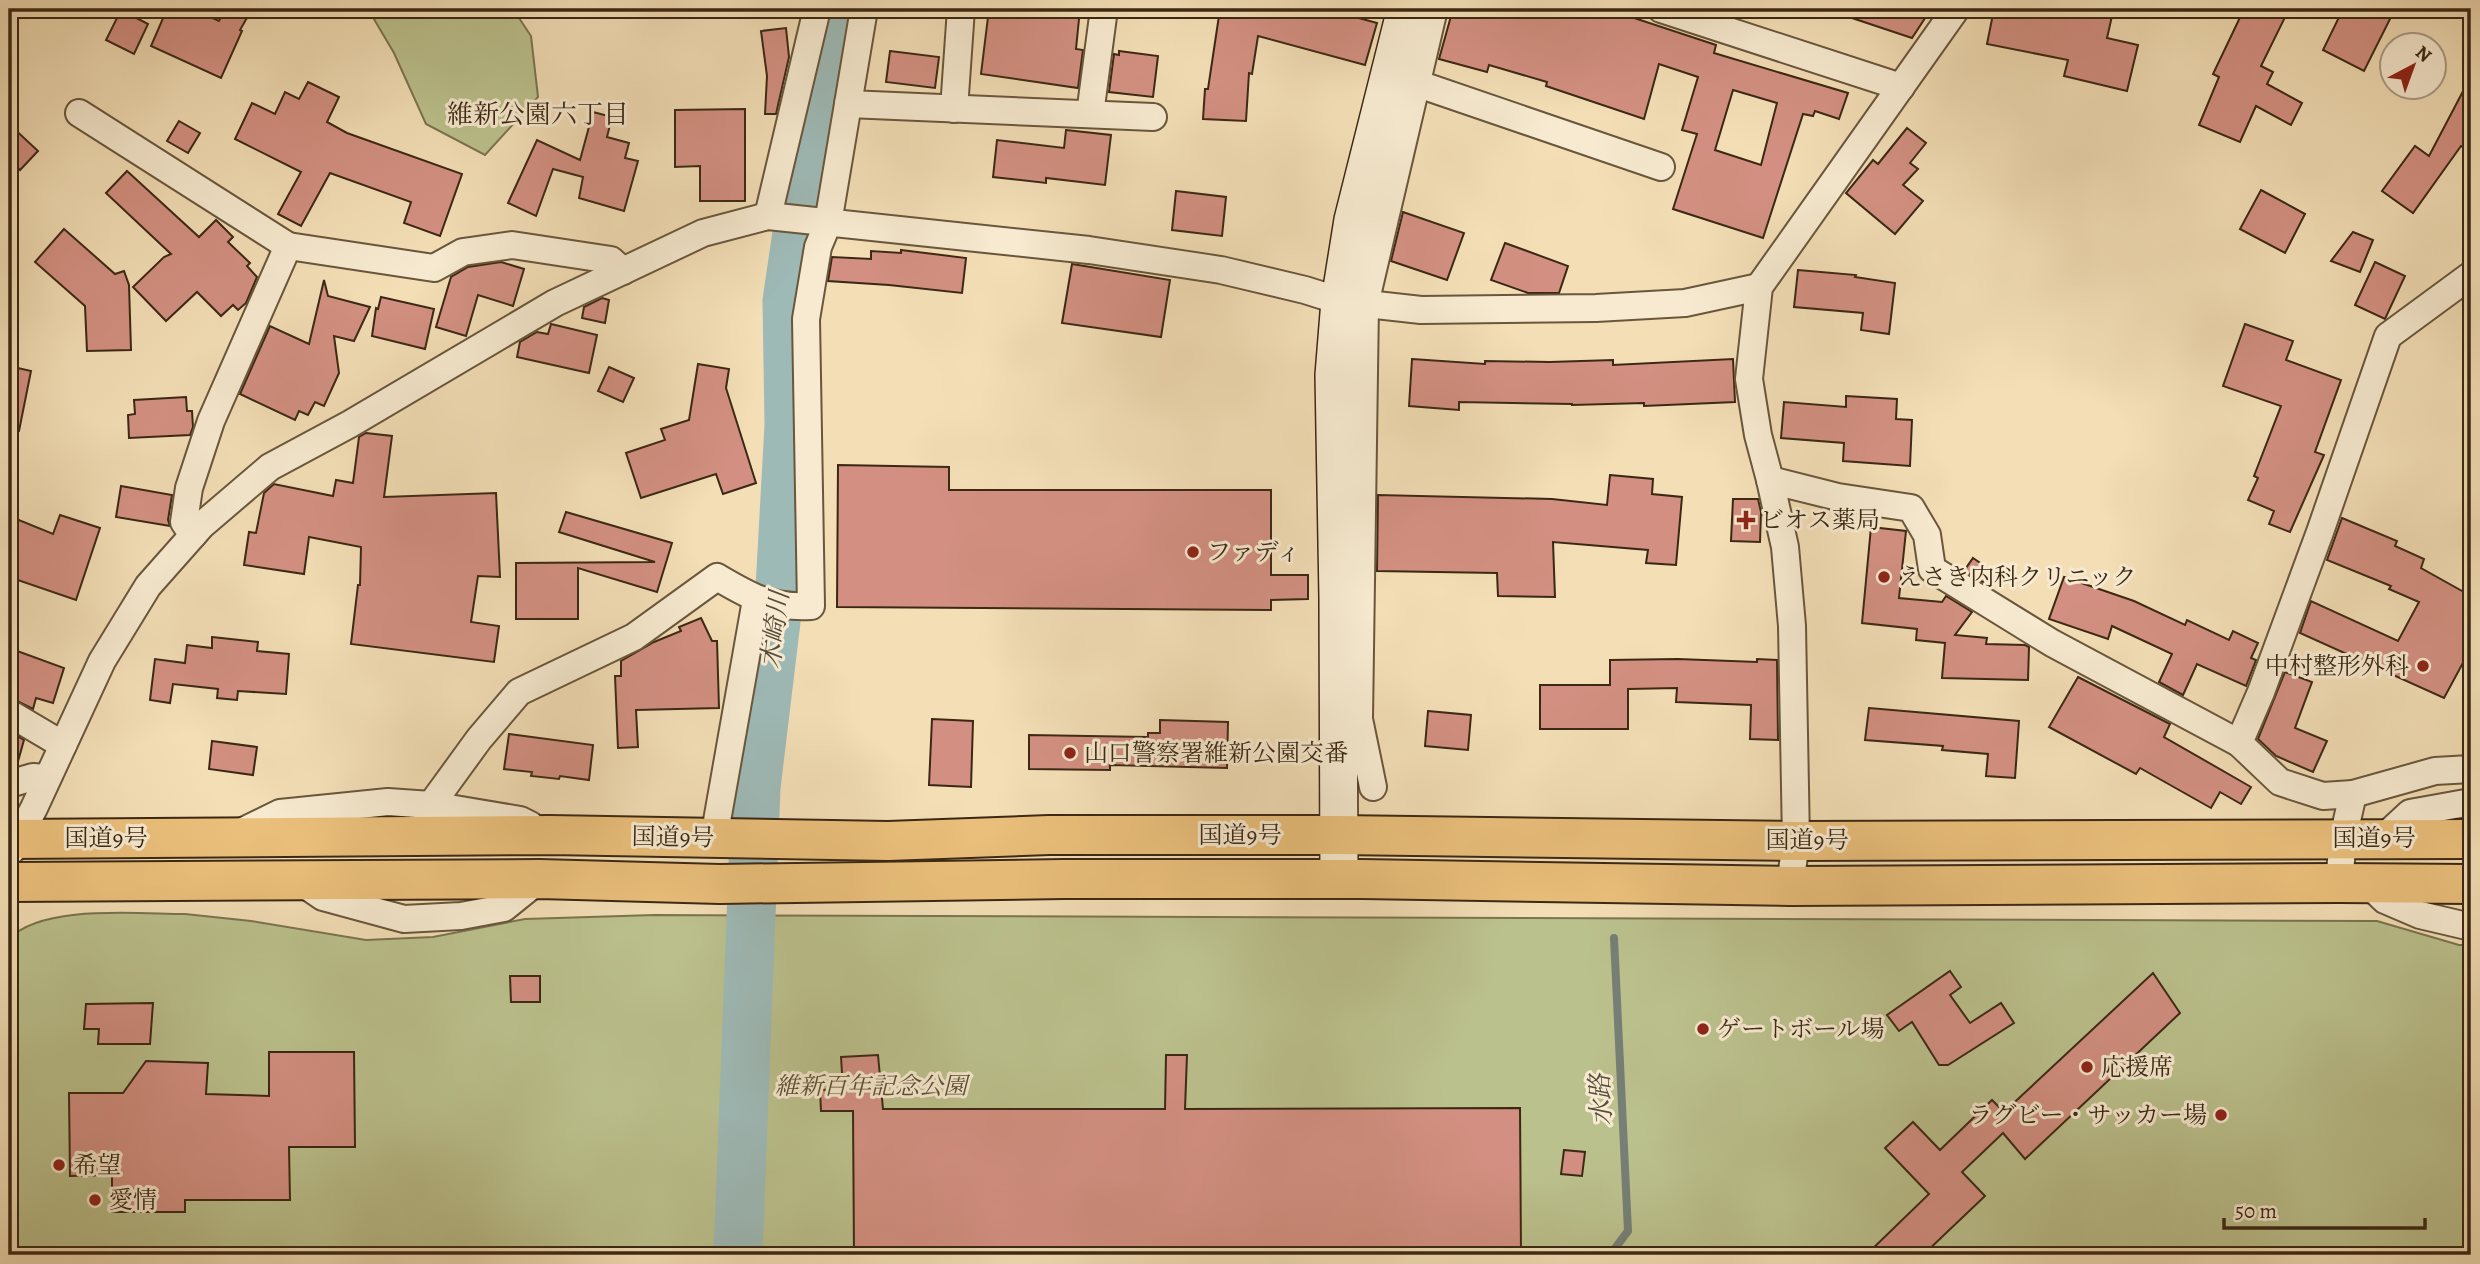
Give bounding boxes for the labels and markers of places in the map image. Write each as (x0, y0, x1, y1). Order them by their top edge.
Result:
place label: ビオス薬局 (1760, 504, 1880, 536)
marker: ビオス薬局 (1738, 512, 1754, 528)
place label: ファディ (1207, 536, 1301, 568)
marker: ファディ (1185, 544, 1201, 560)
place label: えさき内科クリニック (1898, 561, 2137, 593)
marker: えさき内科クリニック (1876, 569, 1892, 585)
place label: 中村整形外科 (2265, 650, 2409, 682)
marker: 中村整形外科 (2415, 658, 2431, 674)
place label: 山口警察署維新公園交番 (1084, 737, 1348, 769)
marker: 山口警察署維新公園交番 (1062, 745, 1078, 761)
place label: ゲートボール場 (1717, 1013, 1885, 1045)
marker: ゲートボール場 (1695, 1021, 1711, 1037)
place label: 応援席 (2101, 1051, 2173, 1083)
marker: 応援席 (2079, 1059, 2095, 1075)
place label: ラグビー・サッカー場 (1968, 1099, 2207, 1131)
marker: ラグビー・サッカー場 (2213, 1107, 2229, 1123)
place label: 希望 (73, 1149, 121, 1181)
marker: 希望 (51, 1157, 67, 1173)
place label: 愛情 (109, 1184, 157, 1216)
marker: 愛情 (87, 1192, 103, 1208)

